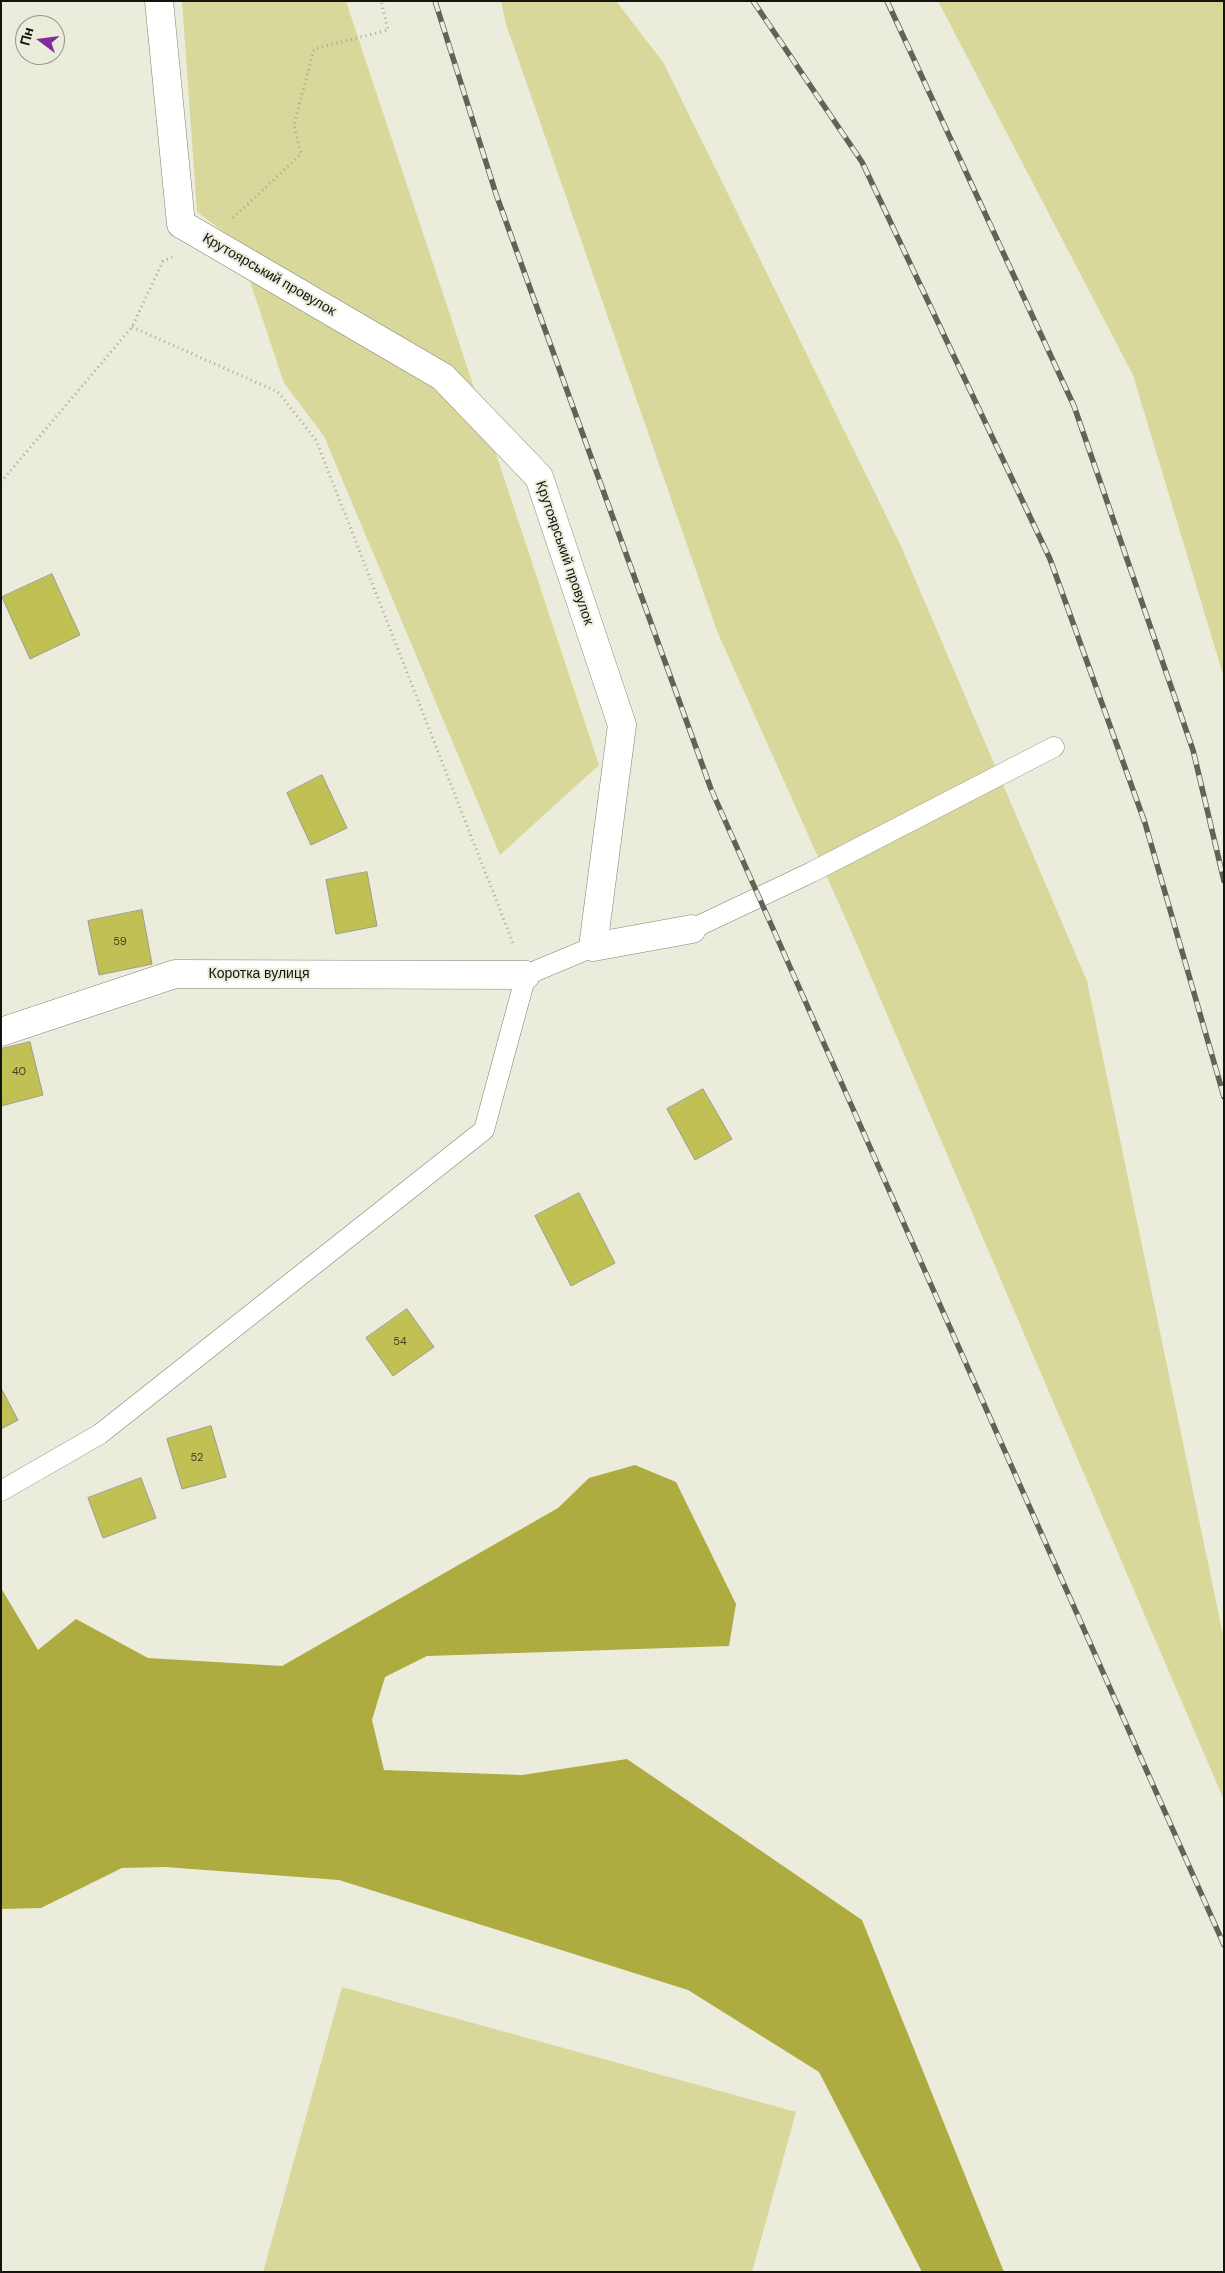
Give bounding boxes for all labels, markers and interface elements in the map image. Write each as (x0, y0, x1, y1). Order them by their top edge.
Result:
north arrow (15, 15, 65, 65)
text: Пн (15, 25, 38, 48)
street label: Крутоярський провулок (199, 230, 339, 320)
street label: Крутоярський провулок (531, 479, 597, 627)
house number: 59 (113, 935, 127, 949)
street label: Коротка вулиця (209, 966, 309, 982)
house number: 40 (12, 1065, 26, 1079)
house number: 54 (393, 1335, 407, 1349)
house number: 52 (191, 1451, 203, 1465)

